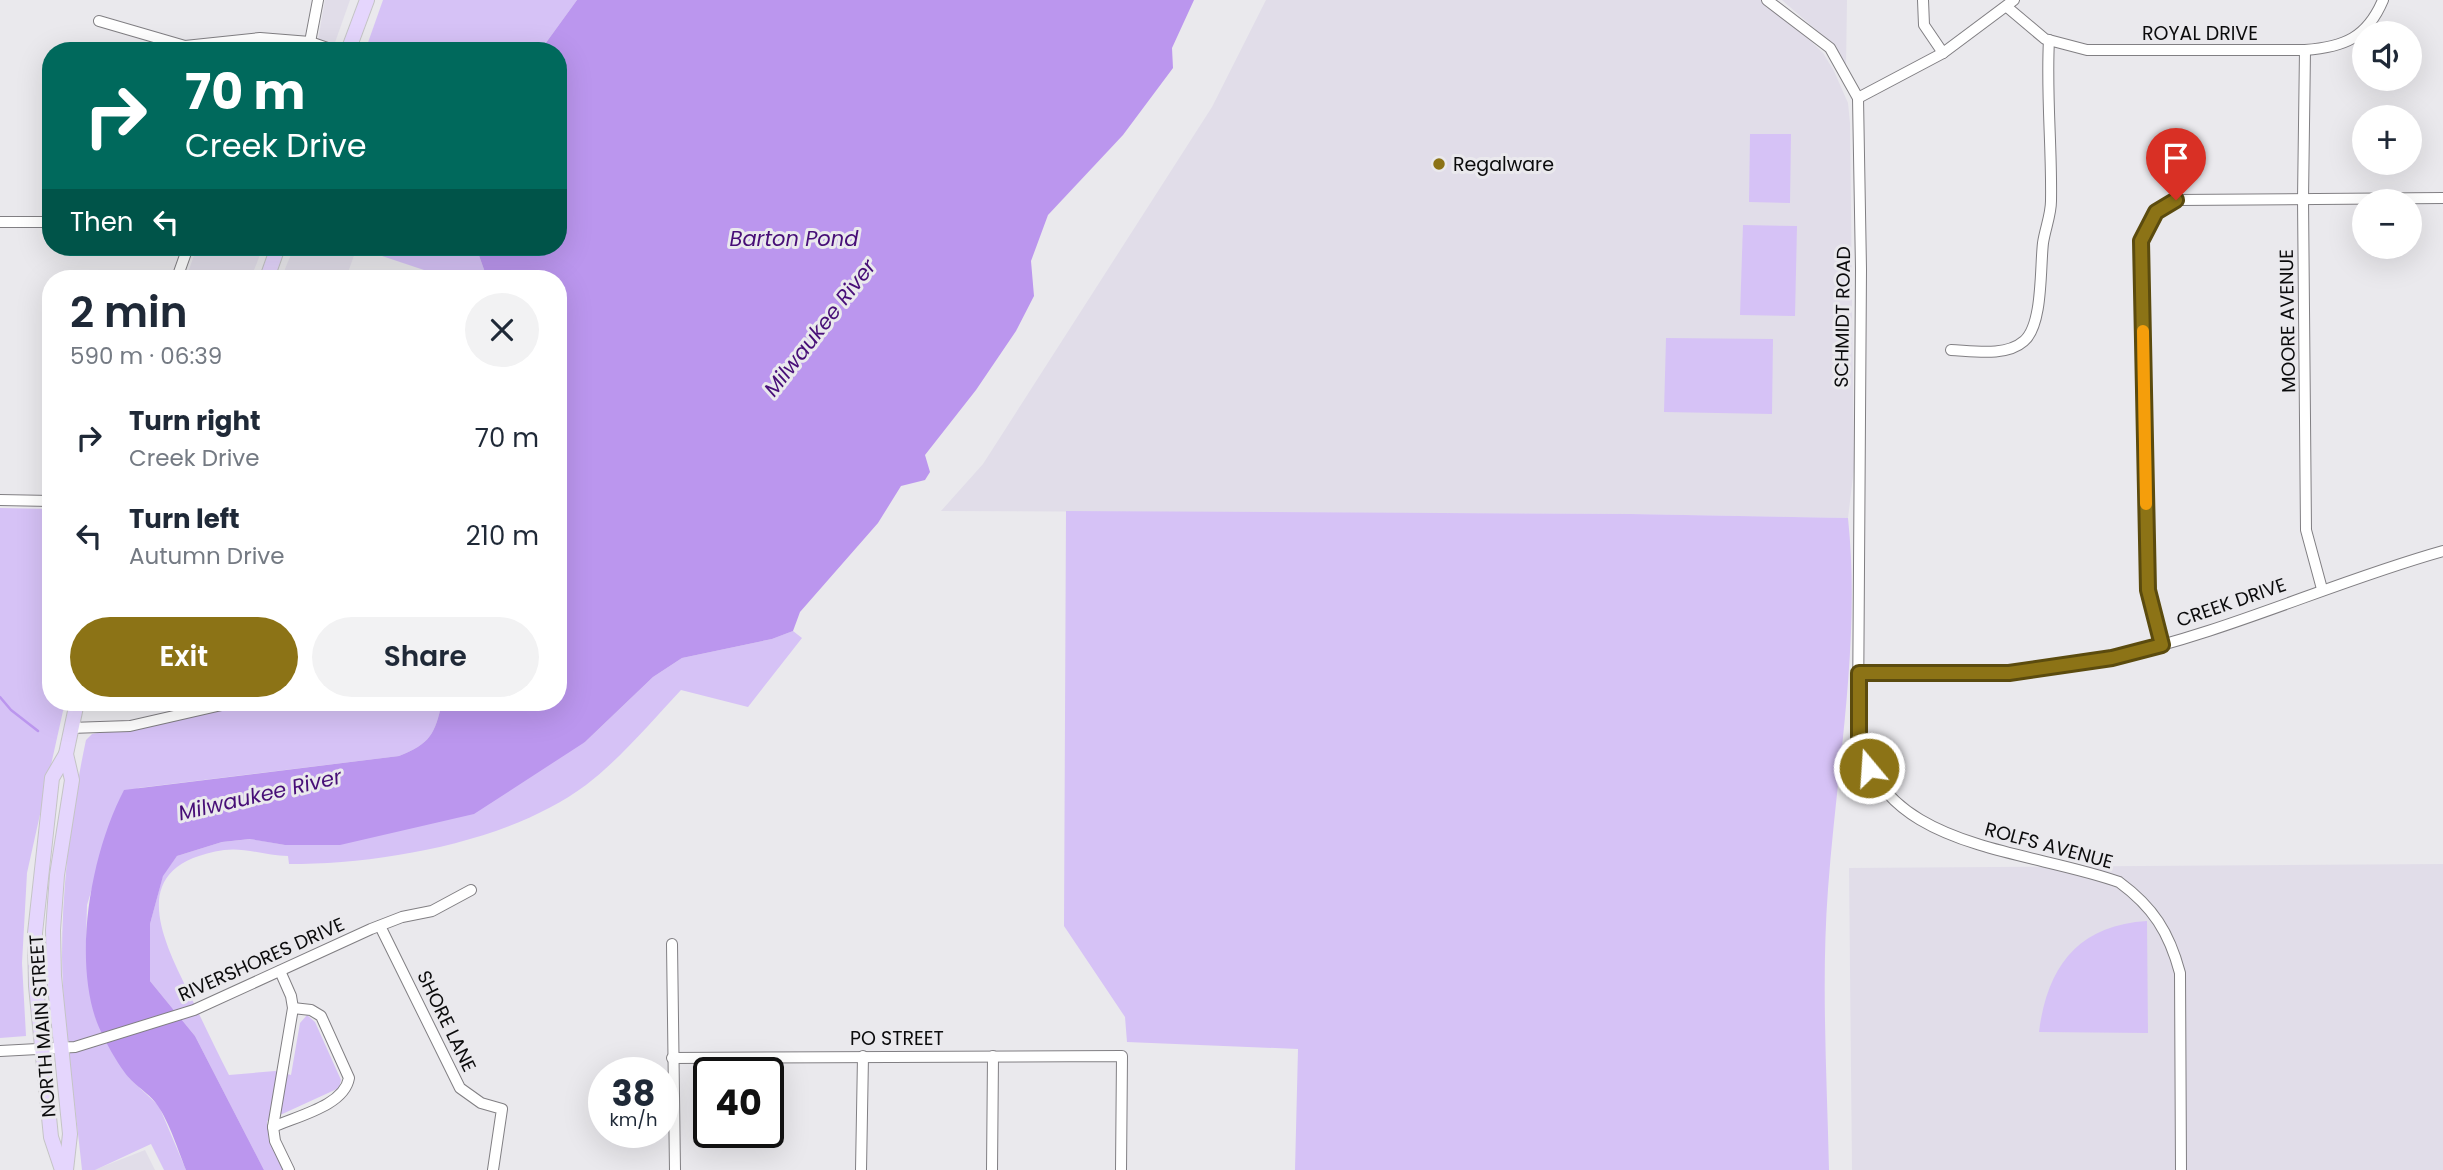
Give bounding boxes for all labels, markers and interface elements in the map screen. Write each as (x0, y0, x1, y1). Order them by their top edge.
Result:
street label: ROYAL DRIVE (2142, 20, 2258, 47)
map controls (2352, 21, 2422, 259)
button: sound (2352, 21, 2422, 91)
text: 70 m (185, 58, 305, 126)
icon: right (70, 70, 161, 161)
button: + (2352, 105, 2422, 175)
text: Creek Drive (185, 123, 367, 168)
pin (2146, 128, 2206, 200)
icon: arrive (2157, 139, 2195, 177)
place label: Regalware (1453, 151, 1554, 178)
marker: Regalware (1431, 156, 1447, 172)
button: − (2352, 189, 2422, 259)
icon: left (147, 203, 185, 241)
text: Then (70, 204, 133, 240)
water label: Barton Pond (730, 224, 859, 253)
street label: SCHMIDT ROAD (1828, 246, 1857, 388)
street label: MOORE AVENUE (2273, 249, 2302, 393)
water label: Milwaukee River (757, 252, 883, 402)
text: 2 min (70, 283, 188, 342)
button: close (465, 293, 539, 367)
text: 590 m · 06:39 (70, 340, 222, 372)
text: Turn right (129, 403, 261, 439)
icon: right (70, 419, 108, 457)
text: 70 m (475, 420, 539, 456)
text: Creek Drive (129, 442, 260, 474)
text: Turn left (129, 501, 240, 537)
icon: left (70, 517, 108, 555)
text: 210 m (466, 518, 539, 554)
text: Autumn Drive (129, 540, 285, 572)
street label: CREEK DRIVE (2173, 571, 2290, 634)
button: Exit (70, 617, 298, 697)
button: Share (312, 617, 539, 697)
position arrow (1832, 731, 1906, 805)
water label: Milwaukee River (175, 761, 346, 827)
street label: ROLFS AVENUE (1982, 815, 2116, 876)
street label: RIVERSHORES DRIVE (174, 911, 349, 1008)
street label: NORTH MAIN STREET (23, 934, 62, 1118)
street label: SHORE LANE (410, 966, 483, 1076)
street label: PO STREET (850, 1025, 944, 1052)
speed limit sign: 40 (693, 1057, 784, 1148)
text: 38 (612, 1069, 655, 1118)
text: km/h (610, 1107, 657, 1132)

